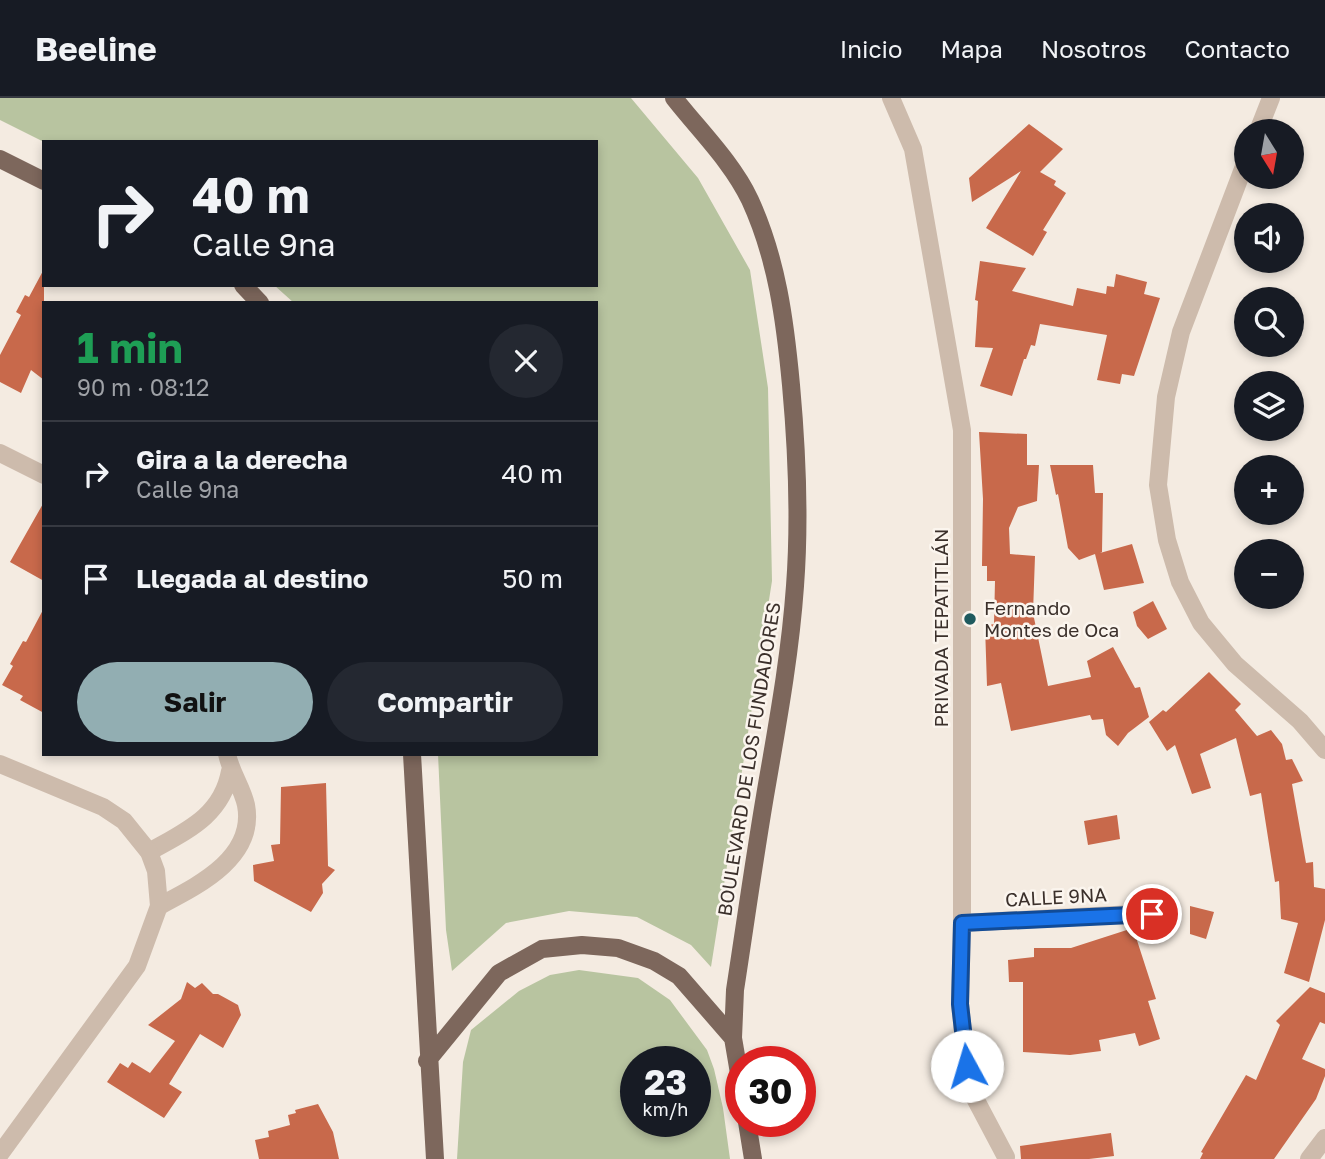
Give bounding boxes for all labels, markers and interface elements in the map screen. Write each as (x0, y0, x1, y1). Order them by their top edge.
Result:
text: Beeline (35, 29, 157, 68)
text: Inicio (840, 34, 902, 63)
text: Mapa (940, 34, 1003, 63)
text: Nosotros (1041, 34, 1147, 63)
text: Contacto (1185, 34, 1290, 63)
north arrow (1234, 119, 1304, 189)
map controls (1234, 119, 1304, 609)
text: 40 m (192, 165, 310, 224)
icon: right (77, 168, 168, 259)
button: sound (1234, 203, 1304, 273)
text: Calle 9na (192, 225, 336, 263)
button: search (1234, 287, 1304, 357)
text: 1 min (77, 322, 183, 372)
button: close (489, 324, 563, 398)
button: layers (1234, 371, 1304, 441)
text: 90 m · 08:12 (77, 373, 209, 401)
text: Gira a la derecha (136, 444, 348, 475)
icon: right (77, 455, 115, 493)
button: + (1234, 455, 1304, 525)
text: 40 m (502, 458, 563, 489)
text: Calle 9na (136, 475, 239, 503)
street label: PRIVADA TEPATITLÁN (929, 528, 952, 728)
button: − (1234, 539, 1304, 609)
icon: arrive (77, 560, 115, 598)
text: Llegada al destino (136, 563, 368, 594)
text: 50 m (502, 563, 563, 594)
place label: Fernando Montes de Oca (984, 596, 1119, 641)
street label: BOULEVARD DE LOS FUNDADORES (712, 600, 785, 918)
marker: Fernando Montes de Oca (962, 611, 978, 627)
button: Salir (77, 662, 313, 742)
button: Compartir (327, 662, 563, 742)
street label: CALLE 9NA (1004, 882, 1108, 911)
pin (1122, 884, 1182, 944)
icon: arrive (1133, 895, 1171, 933)
position arrow (930, 1029, 1004, 1103)
speed limit sign: 30 (725, 1046, 816, 1137)
text: 23 (644, 1061, 687, 1103)
text: km/h (643, 1098, 688, 1120)

